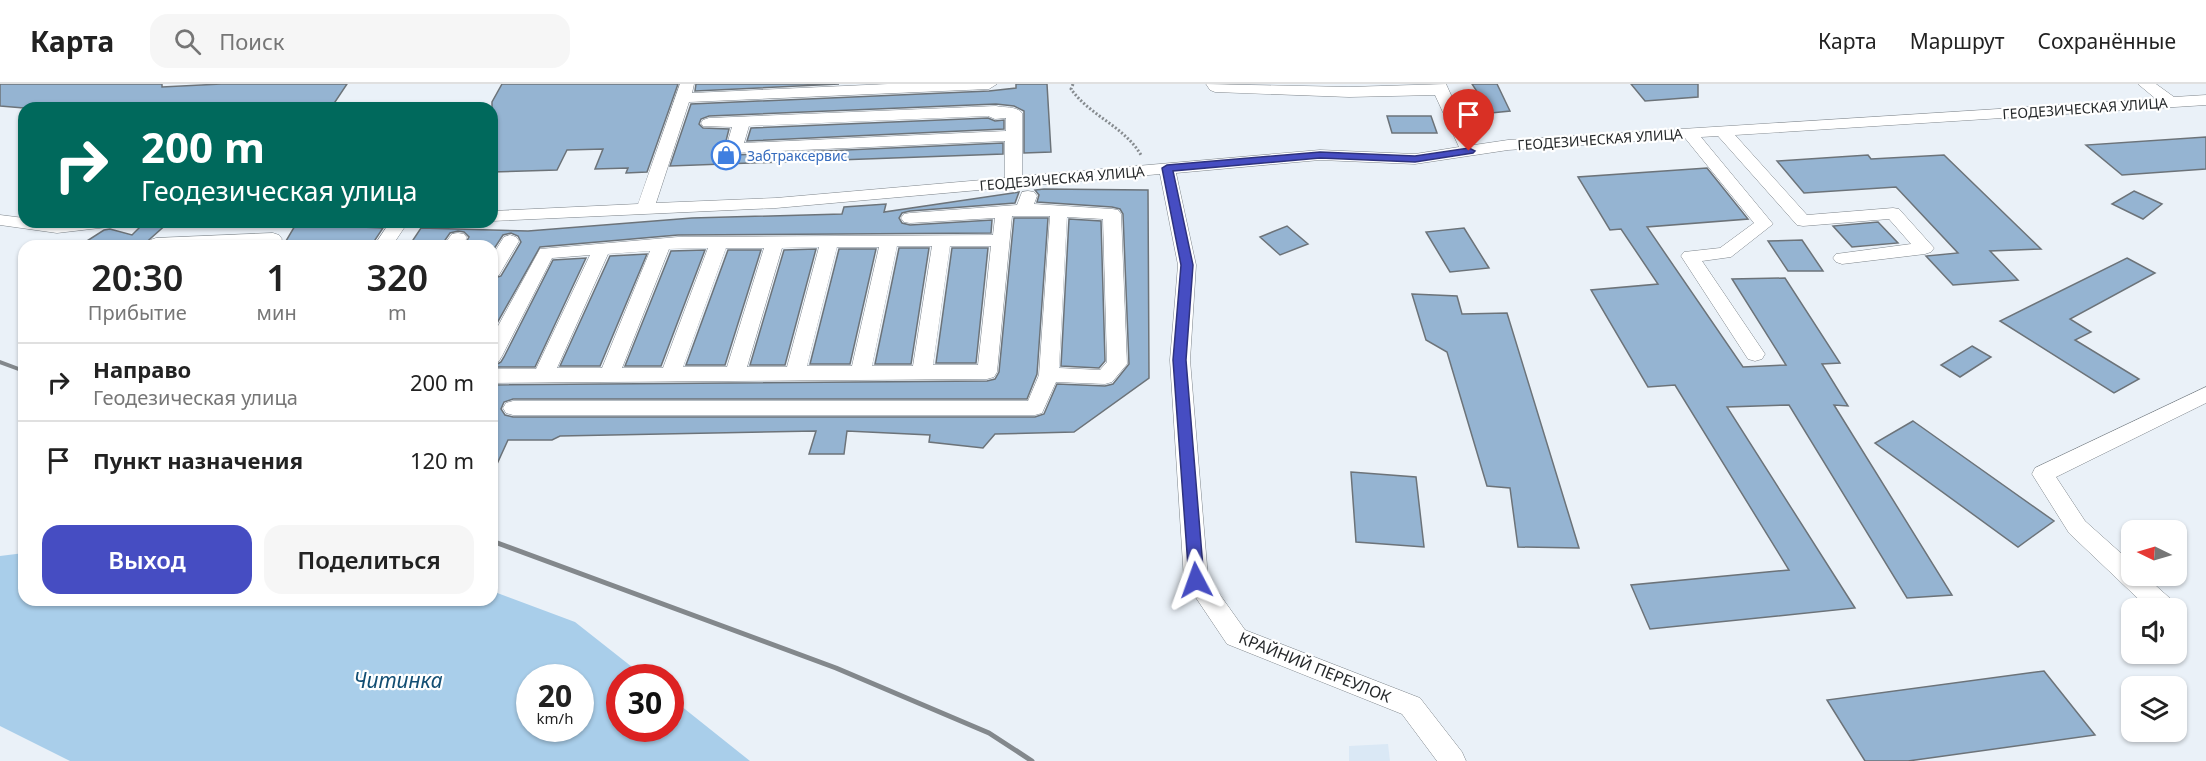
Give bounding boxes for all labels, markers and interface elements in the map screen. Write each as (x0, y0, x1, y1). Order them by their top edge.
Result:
search box (150, 14, 570, 68)
text: Карта (30, 22, 114, 60)
icon: search (171, 25, 204, 58)
text: Поиск (219, 26, 285, 56)
text: Карта (1818, 27, 1877, 55)
text: Маршрут (1910, 27, 2005, 55)
text: Сохранённые (2038, 27, 2176, 55)
pin (1443, 89, 1494, 151)
street label: ГЕОДЕЗИЧЕСКАЯ УЛИЦА (2002, 93, 2168, 123)
icon: arrive (1452, 98, 1485, 131)
text: 200 m (141, 118, 265, 175)
street label: ГЕОДЕЗИЧЕСКАЯ УЛИЦА (1517, 124, 1683, 154)
icon: right (42, 126, 120, 204)
shop icon: Забтраксервис (710, 139, 742, 171)
place label: Забтраксервис (747, 146, 848, 165)
street label: ГЕОДЕЗИЧЕСКАЯ УЛИЦА (979, 161, 1145, 195)
text: Геодезическая улица (141, 172, 418, 209)
text: 20:30 (91, 253, 183, 302)
text: 1 (266, 253, 287, 302)
text: 320 (366, 253, 428, 302)
text: Прибытие (88, 299, 187, 326)
text: мин (257, 299, 297, 326)
text: m (388, 299, 407, 326)
text: Направо (93, 354, 191, 384)
icon: right (42, 366, 75, 399)
text: 200 m (410, 367, 474, 397)
text: Геодезическая улица (93, 384, 298, 411)
icon: arrive (42, 444, 75, 477)
text: Пункт назначения (93, 445, 303, 475)
text: 120 m (410, 445, 474, 475)
north arrow (2121, 520, 2187, 586)
map controls (2121, 520, 2187, 742)
button: Выход (42, 525, 252, 594)
button: Поделиться (264, 525, 474, 594)
position arrow (1164, 548, 1228, 612)
button: sound (2121, 598, 2187, 664)
street label: КРАЙНИЙ ПЕРЕУЛОК (1236, 626, 1394, 708)
speed limit sign: 30 (606, 664, 684, 742)
water label: Читинка (353, 666, 443, 694)
text: 20 (538, 675, 572, 716)
button: layers (2121, 676, 2187, 742)
text: km/h (537, 708, 573, 728)

